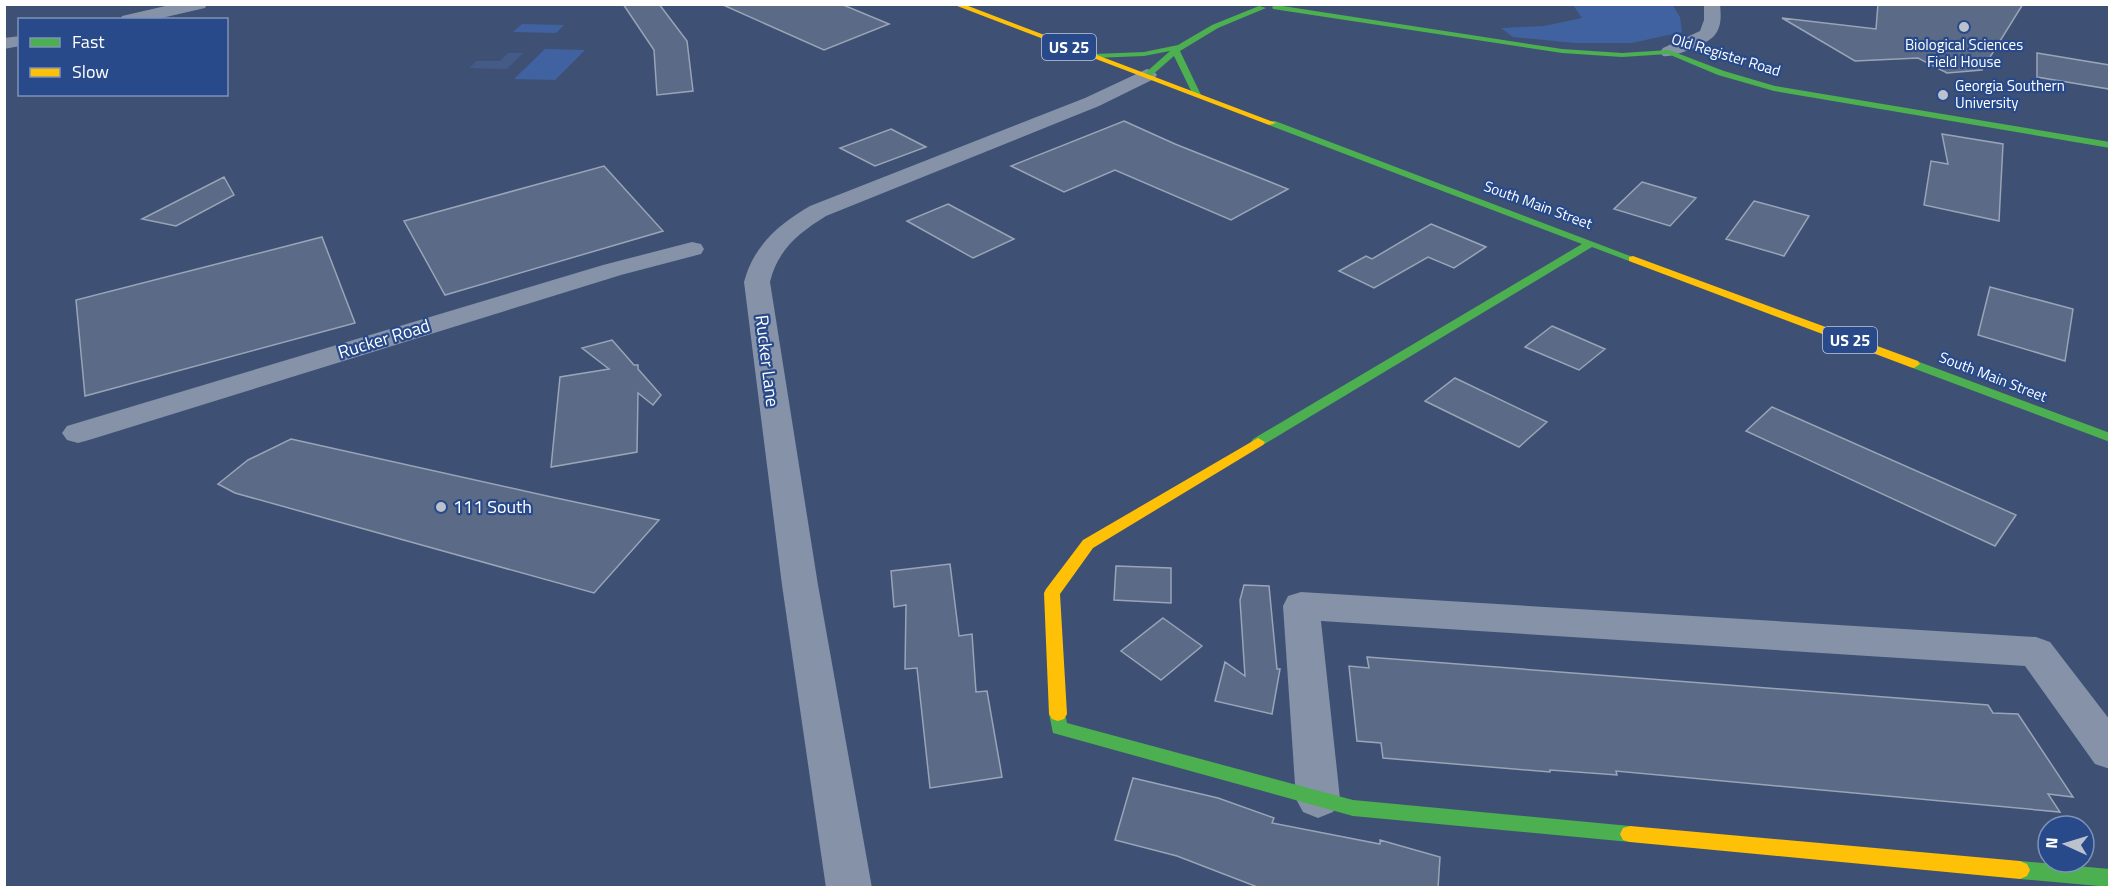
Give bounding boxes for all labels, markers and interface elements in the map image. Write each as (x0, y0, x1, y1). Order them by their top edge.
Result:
legend (18, 18, 228, 96)
marker: Biological Sciences Field House (1957, 20, 1971, 34)
street label: Old Register Road (1669, 27, 1784, 82)
text: Fast (72, 28, 105, 55)
place label: Biological Sciences Field House (1905, 33, 2023, 73)
road number: US 25 (1042, 34, 1096, 60)
text: Slow (72, 58, 109, 85)
place label: Georgia Southern University (1955, 74, 2065, 114)
marker: Georgia Southern University (1936, 88, 1950, 102)
street label: South Main Street (1481, 174, 1596, 235)
street label: Rucker Road (334, 312, 433, 365)
street label: Rucker Lane (748, 313, 787, 408)
road number: US 25 (1823, 327, 1877, 353)
street label: South Main Street (1936, 345, 2051, 408)
place label: 111 South (453, 493, 532, 520)
marker: 111 South (434, 500, 448, 514)
north arrow (2036, 814, 2096, 874)
text: N (2039, 837, 2063, 849)

